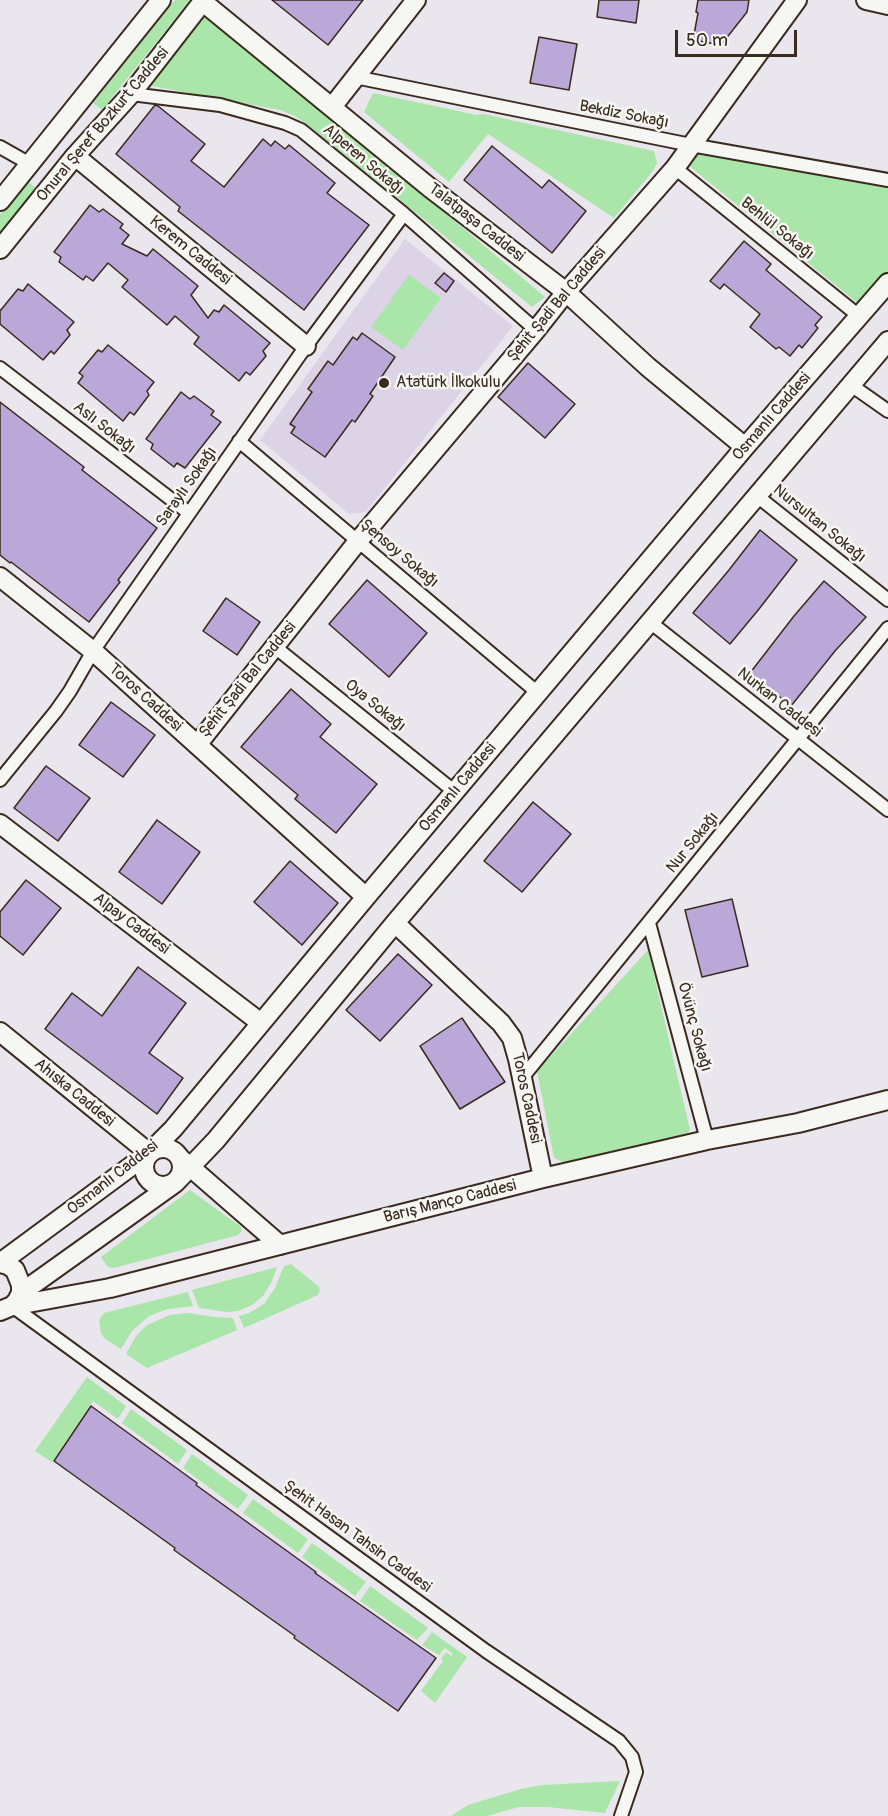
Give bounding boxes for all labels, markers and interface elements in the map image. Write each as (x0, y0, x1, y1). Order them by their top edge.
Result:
scale bar (678, 18, 800, 56)
text: 50 m (686, 29, 728, 52)
street label: Onural Şeref Bozkurt Caddesi (33, 44, 173, 206)
street label: Bekdiz Sokağı (578, 97, 670, 133)
street label: Alperen Sokağı (319, 121, 407, 199)
street label: Talatpaşa Caddesi (424, 180, 528, 266)
street label: Behlül Sokağı (737, 194, 817, 264)
street label: Kerem Caddesi (145, 212, 235, 290)
street label: Şehit Şadi Bal Caddesi (503, 244, 611, 366)
street label: Osmanlı Caddesi (729, 369, 815, 465)
place label: Atatürk İlkokulu (396, 373, 501, 393)
marker: Atatürk İlkokulu (377, 376, 391, 390)
street label: Aslı Sokağı (69, 398, 139, 458)
street label: Saraylı Sokağı (152, 443, 222, 531)
street label: Nursultan Sokağı (769, 481, 869, 567)
street label: Şensoy Sokağı (356, 516, 442, 592)
street label: Şehit Şadi Bal Caddesi (195, 618, 301, 742)
street label: Toros Caddesi (104, 660, 186, 736)
street label: Nurkan Caddesi (733, 664, 825, 742)
street label: Oya Sokağı (341, 676, 409, 736)
street label: Osmanlı Caddesi (415, 740, 501, 836)
street label: Nur Sokağı (663, 809, 723, 877)
street label: Alpay Caddesi (89, 889, 173, 959)
street label: Övünç Sokağı (673, 980, 715, 1074)
street label: Toros Caddesi (507, 1051, 545, 1145)
street label: Ahıska Caddesi (30, 1055, 118, 1131)
street label: Osmanlı Caddesi (64, 1137, 162, 1219)
street label: Barış Manço Caddesi (382, 1176, 518, 1228)
street label: Şehit Hasan Tahsin Caddesi (279, 1477, 435, 1597)

